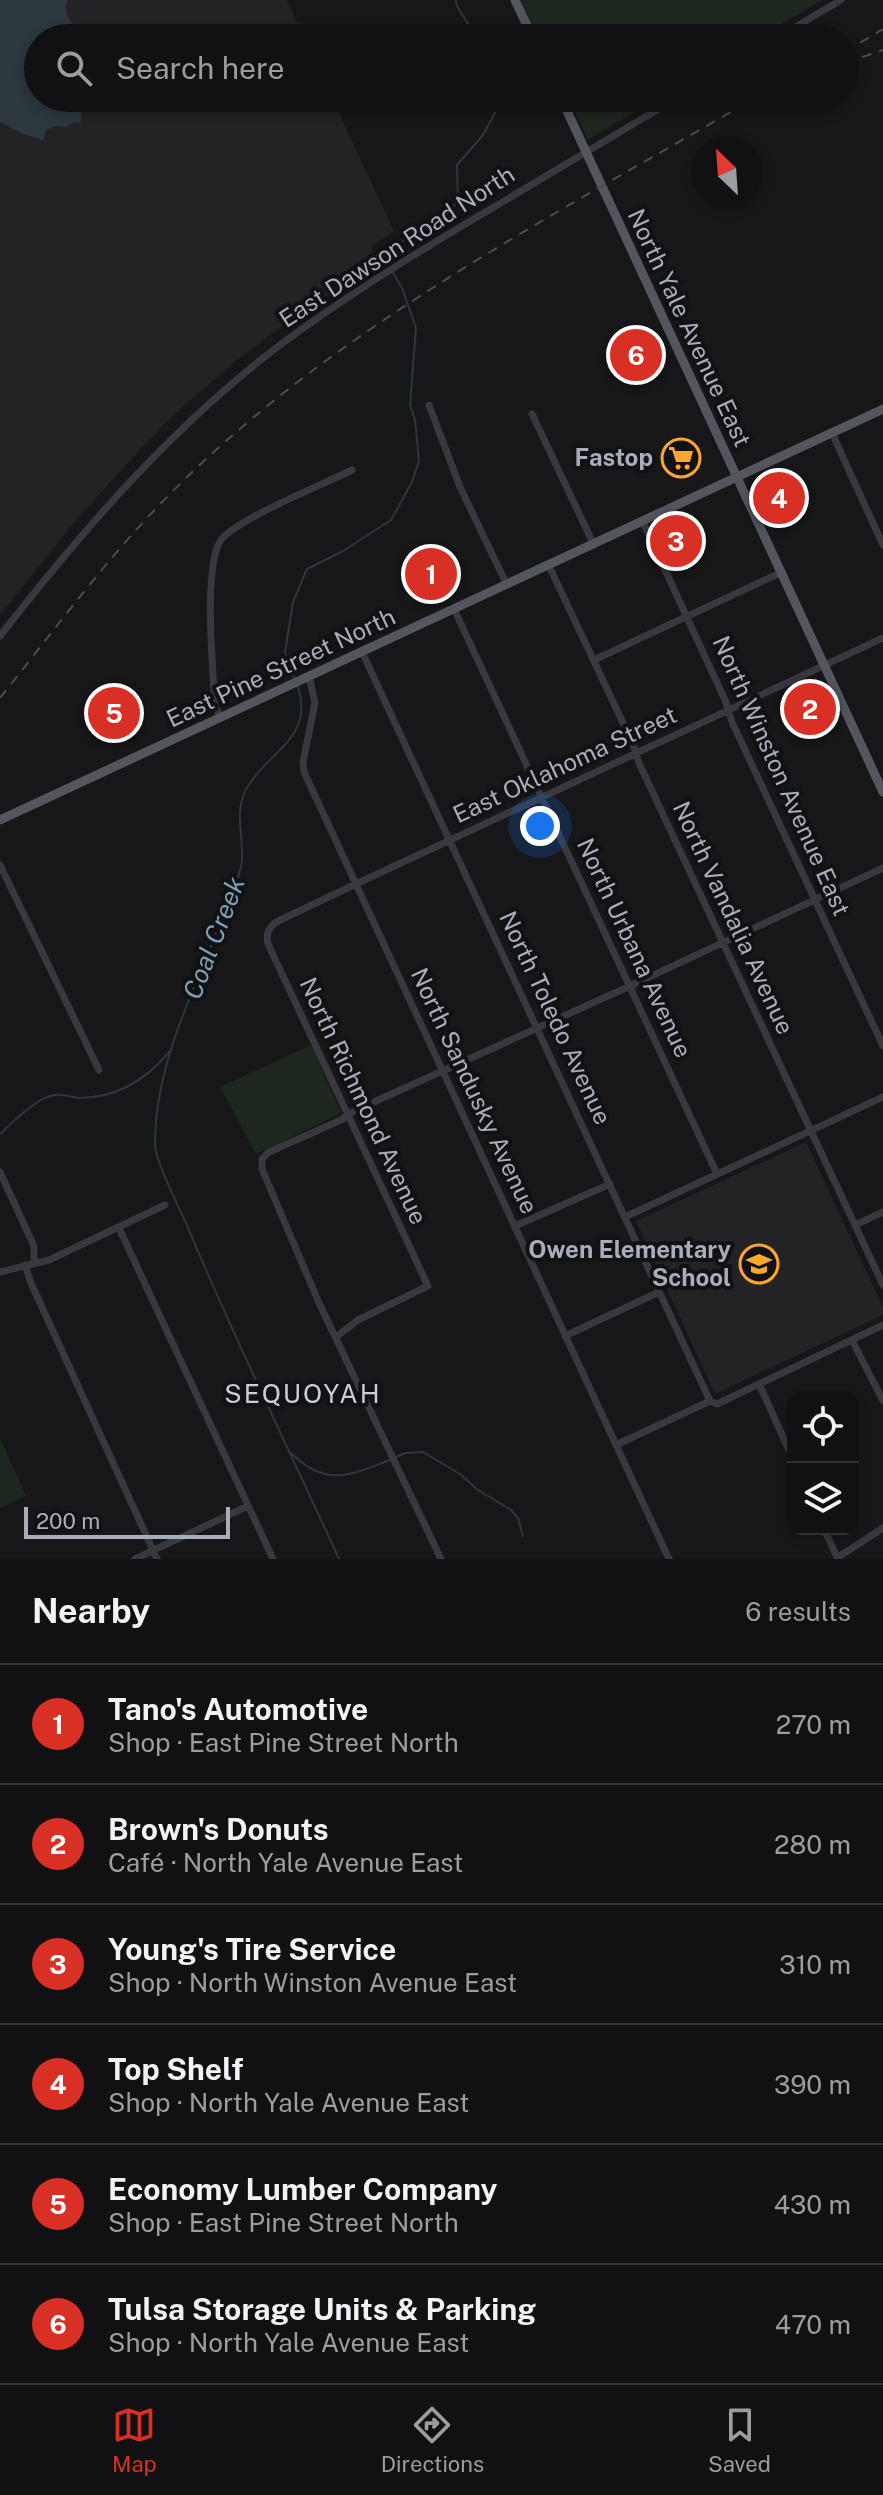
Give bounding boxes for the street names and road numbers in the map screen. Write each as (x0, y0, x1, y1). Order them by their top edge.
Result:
street label: East Dawson Road North (274, 160, 519, 333)
street label: North Yale Avenue East (622, 204, 757, 451)
street label: East Pine Street North (162, 602, 399, 732)
street label: North Winston Avenue East (707, 631, 856, 920)
street label: East Oklahoma Street (448, 700, 681, 828)
street label: North Vandalia Avenue (668, 797, 800, 1038)
street label: North Urbana Avenue (572, 834, 698, 1062)
street label: North Toledo Avenue (494, 907, 618, 1129)
street label: North Sandusky Avenue (406, 963, 544, 1218)
street label: North Richmond Avenue (294, 973, 433, 1228)

